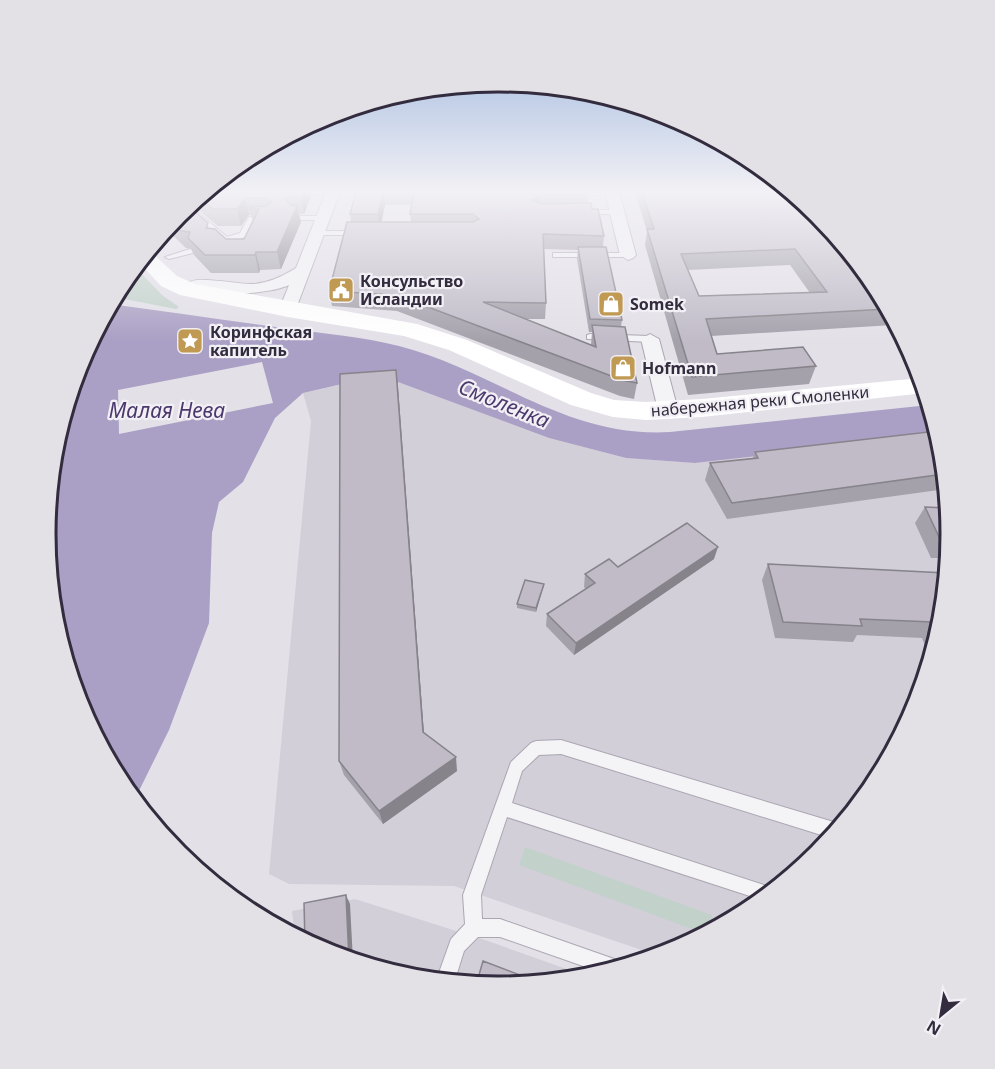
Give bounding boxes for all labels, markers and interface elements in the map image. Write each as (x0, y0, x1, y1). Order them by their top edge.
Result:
place label: Консульство Исландии (360, 270, 463, 310)
public building icon: Консульство Исландии (326, 275, 356, 305)
shop icon: Somek (596, 289, 626, 319)
place label: Somek (630, 293, 684, 315)
place label: Коринфская капитель (210, 321, 312, 361)
place icon: Коринфская капитель (175, 326, 205, 356)
shop icon: Hofmann (608, 353, 638, 383)
place label: Hofmann (642, 357, 716, 379)
water label: Смоленка (455, 372, 554, 434)
street label: набережная реки Смоленки (650, 380, 870, 422)
water label: Малая Нева (109, 396, 225, 424)
north arrow (911, 985, 971, 1045)
text: N (922, 1015, 945, 1041)

